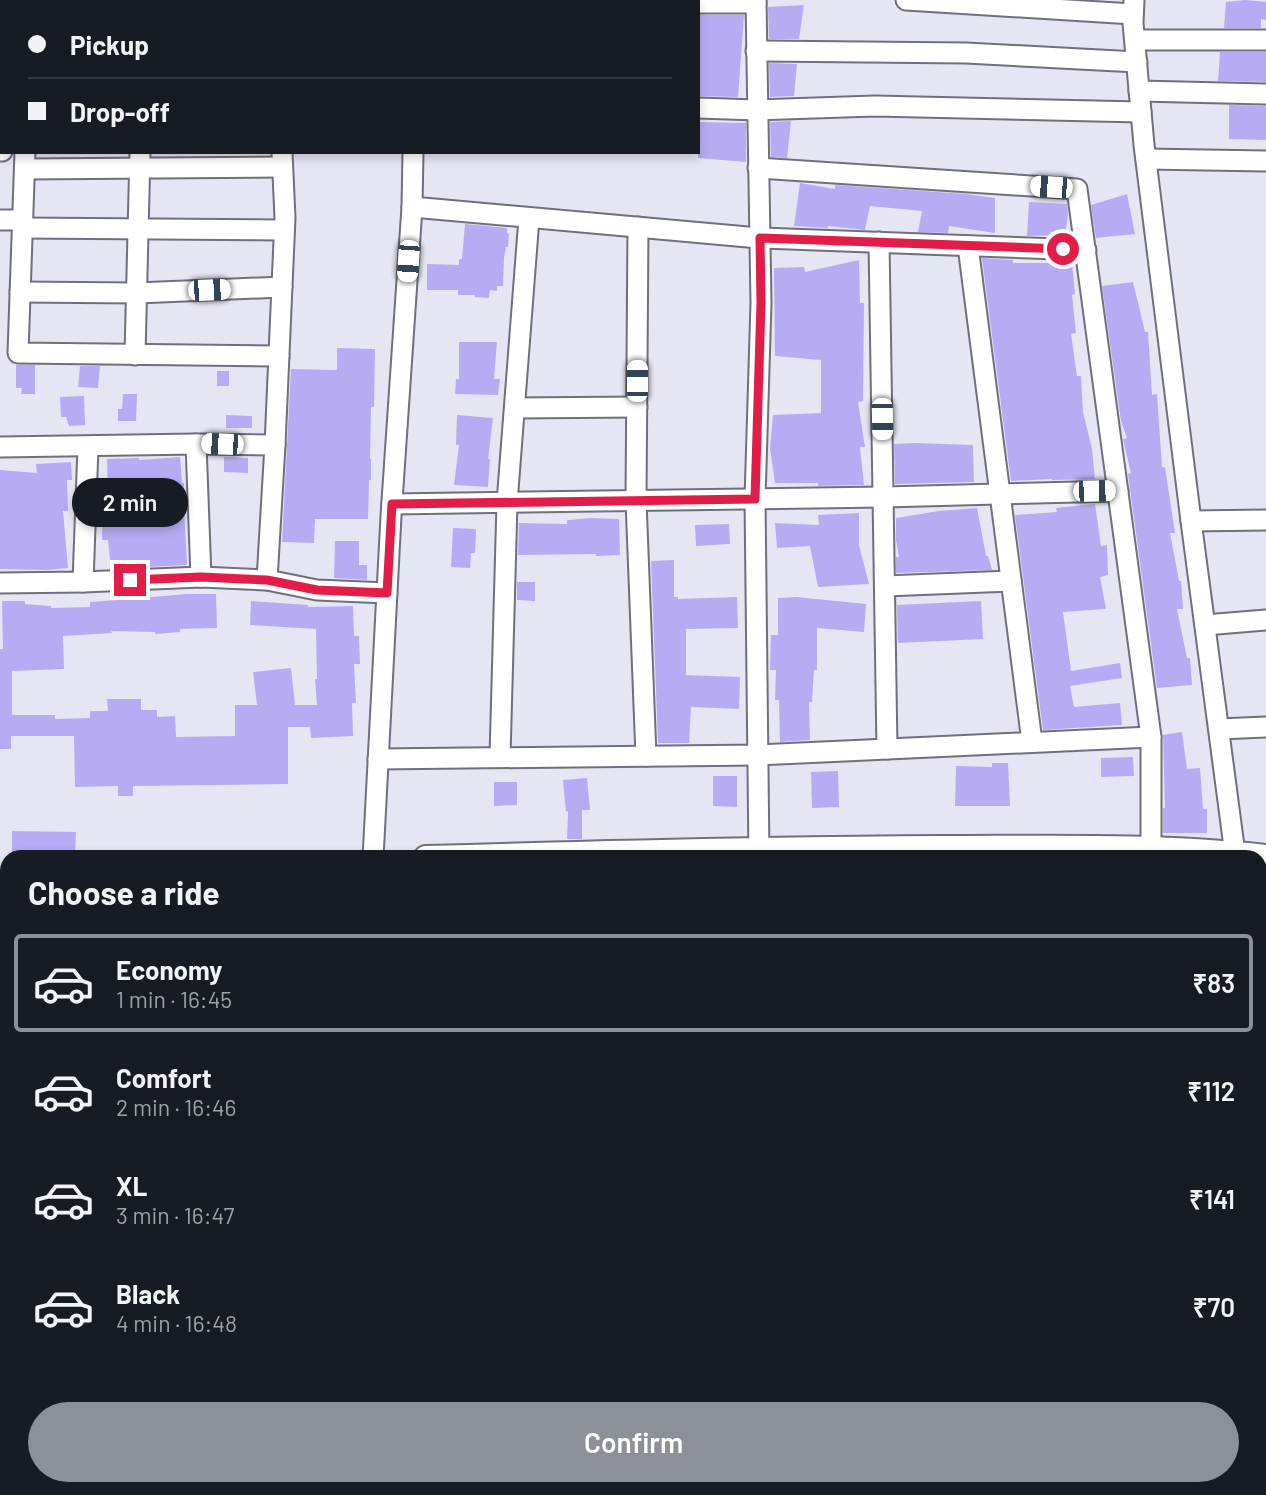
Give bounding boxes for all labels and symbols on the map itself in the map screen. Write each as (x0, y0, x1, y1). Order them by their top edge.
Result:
car (1030, 175, 1073, 199)
route start (1047, 233, 1079, 265)
car (397, 239, 420, 283)
car (188, 279, 231, 301)
car (627, 360, 648, 402)
car (872, 398, 893, 440)
car (201, 433, 244, 455)
callout: 2 min (72, 478, 188, 528)
car (1073, 480, 1116, 502)
route end (114, 564, 146, 596)

